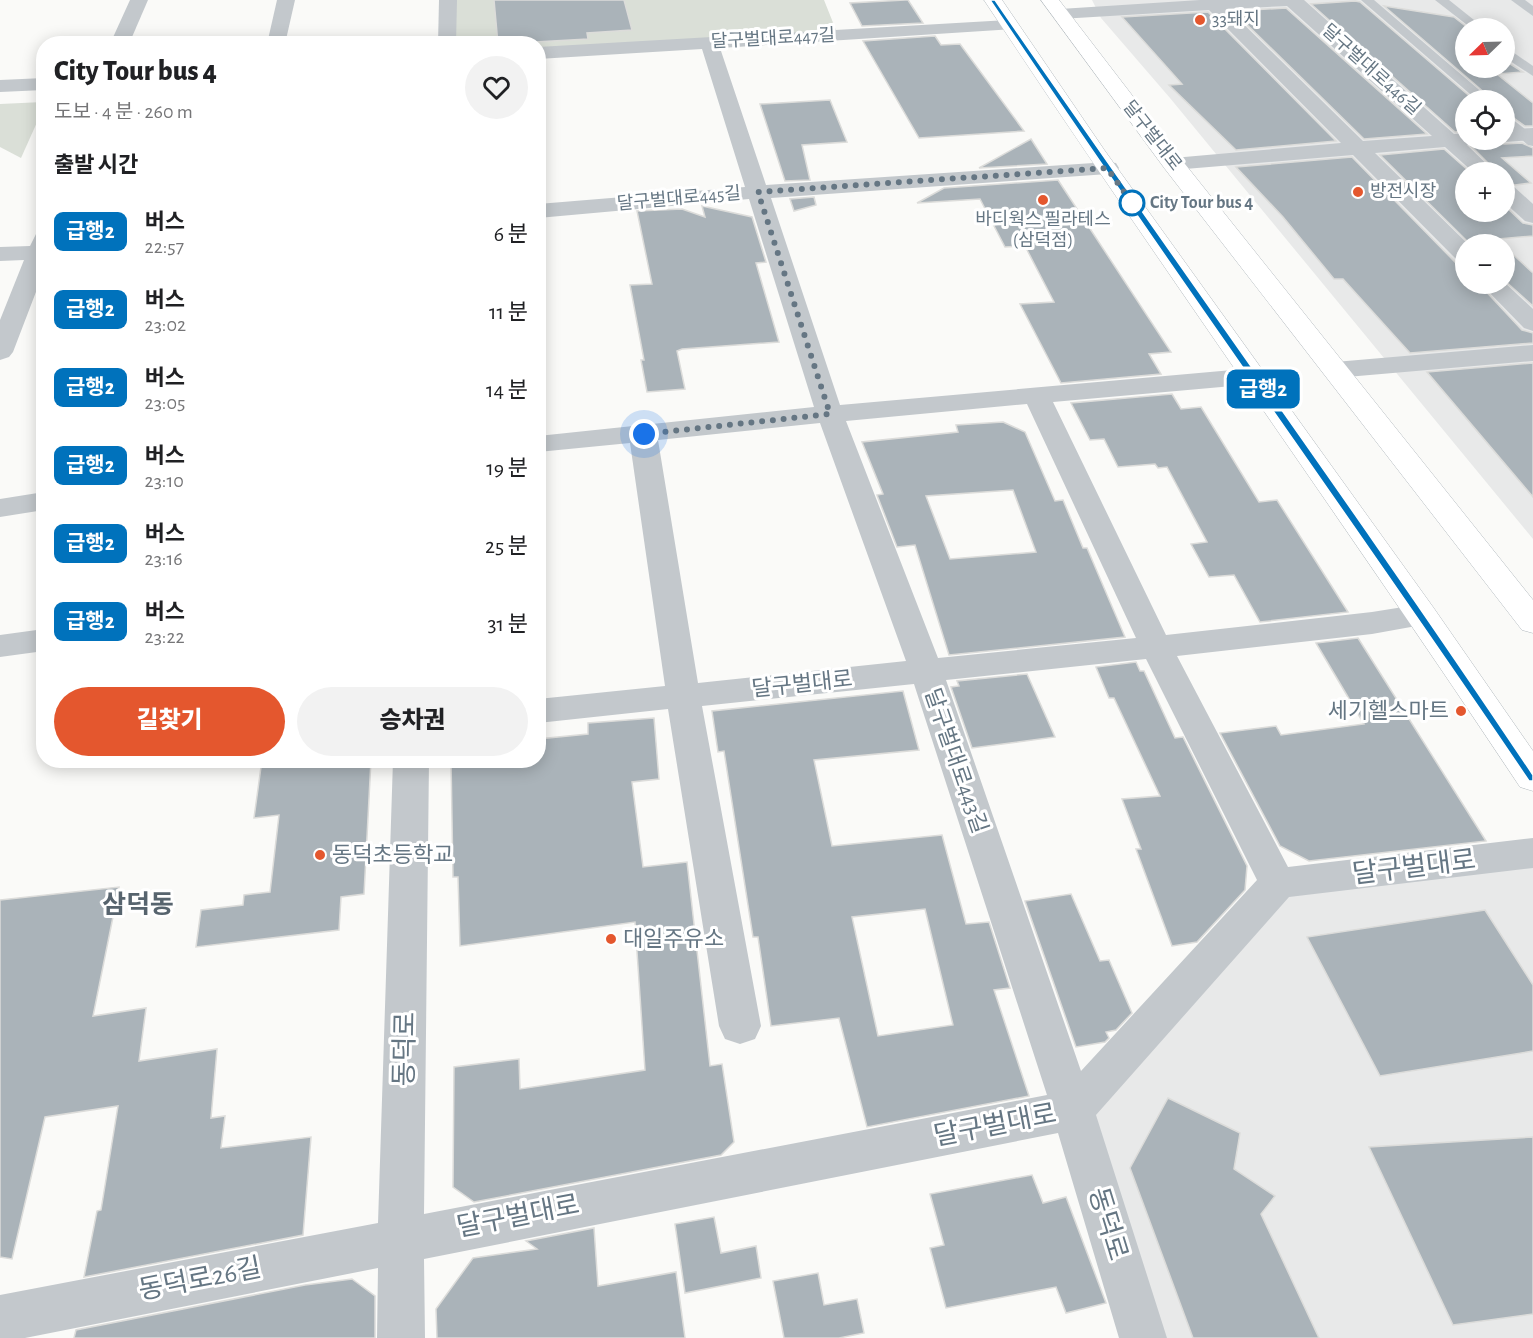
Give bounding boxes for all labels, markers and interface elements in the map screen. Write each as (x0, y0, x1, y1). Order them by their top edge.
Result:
place label: 33돼지 (1212, 9, 1260, 29)
marker: 33돼지 (1193, 13, 1207, 27)
north arrow (1455, 18, 1515, 78)
map controls (1455, 18, 1515, 294)
street label: 달구벌대로446길 (1318, 21, 1424, 119)
street label: 달구벌대로447길 (710, 26, 835, 51)
button: heart (465, 56, 528, 119)
text: City Tour bus 4 (54, 58, 217, 86)
button: locate (1455, 90, 1515, 150)
street label: 달구벌대로 (1119, 97, 1185, 174)
text: 도보 · 4 분 · 260 m (54, 102, 193, 122)
text: 출발 시간 (54, 154, 138, 176)
button: + (1455, 162, 1515, 222)
place label: 방전시장 (1370, 181, 1436, 201)
street label: 달구벌대로445길 (616, 184, 742, 213)
marker: 방전시장 (1351, 185, 1365, 199)
marker: City Tour bus 4 (1119, 190, 1145, 216)
marker: 바디웍스 필라테스 (삼덕점) (1036, 193, 1050, 207)
place label: City Tour bus 4 (1150, 194, 1253, 212)
place label: 바디웍스 필라테스 (삼덕점) (975, 209, 1111, 250)
text: 버스 (145, 211, 185, 233)
text: 급행2 (66, 221, 115, 242)
text: 6 분 (494, 223, 528, 245)
button: − (1455, 234, 1515, 294)
text: 22:57 (145, 237, 184, 257)
text: 버스 (145, 289, 185, 311)
text: 급행2 (66, 299, 115, 320)
text: 11 분 (489, 301, 528, 323)
text: 23:02 (145, 315, 186, 335)
text: 버스 (145, 367, 185, 389)
line badge: 급행2 (1228, 370, 1298, 408)
text: 급행2 (66, 377, 115, 398)
text: 14 분 (486, 379, 528, 401)
text: 급행2 (1239, 379, 1287, 400)
text: 23:05 (145, 393, 185, 413)
your location (629, 419, 659, 449)
text: 버스 (145, 445, 185, 467)
text: 급행2 (66, 455, 115, 476)
text: 19 분 (486, 457, 528, 479)
text: 23:10 (145, 471, 184, 491)
text: 버스 (145, 523, 185, 545)
text: 급행2 (66, 533, 115, 554)
text: 25 분 (485, 535, 528, 557)
text: 23:16 (145, 549, 183, 569)
text: 버스 (145, 601, 185, 623)
text: 급행2 (66, 611, 115, 632)
text: 31 분 (487, 613, 528, 635)
text: 23:22 (145, 627, 185, 647)
street label: 달구벌대로 (750, 667, 853, 700)
street label: 달구벌대로443길 (921, 685, 992, 836)
button: 길찾기 (54, 687, 285, 756)
button: 승차권 (297, 687, 528, 756)
place label: 세기헬스마트 (1328, 699, 1449, 722)
marker: 세기헬스마트 (1454, 704, 1468, 718)
place label: 동덕초등학교 (332, 843, 453, 866)
street label: 달구벌대로 (1351, 845, 1477, 888)
marker: 동덕초등학교 (313, 848, 327, 862)
district label: 삼덕동 (102, 891, 174, 918)
place label: 대일주유소 (623, 927, 724, 950)
marker: 대일주유소 (604, 932, 618, 946)
street label: 동덕로 (390, 1011, 419, 1086)
street label: 달구벌대로 (931, 1099, 1059, 1150)
street label: 동덕로 (1084, 1184, 1133, 1264)
street label: 달구벌대로 (454, 1190, 582, 1241)
street label: 동덕로26길 (136, 1253, 264, 1304)

